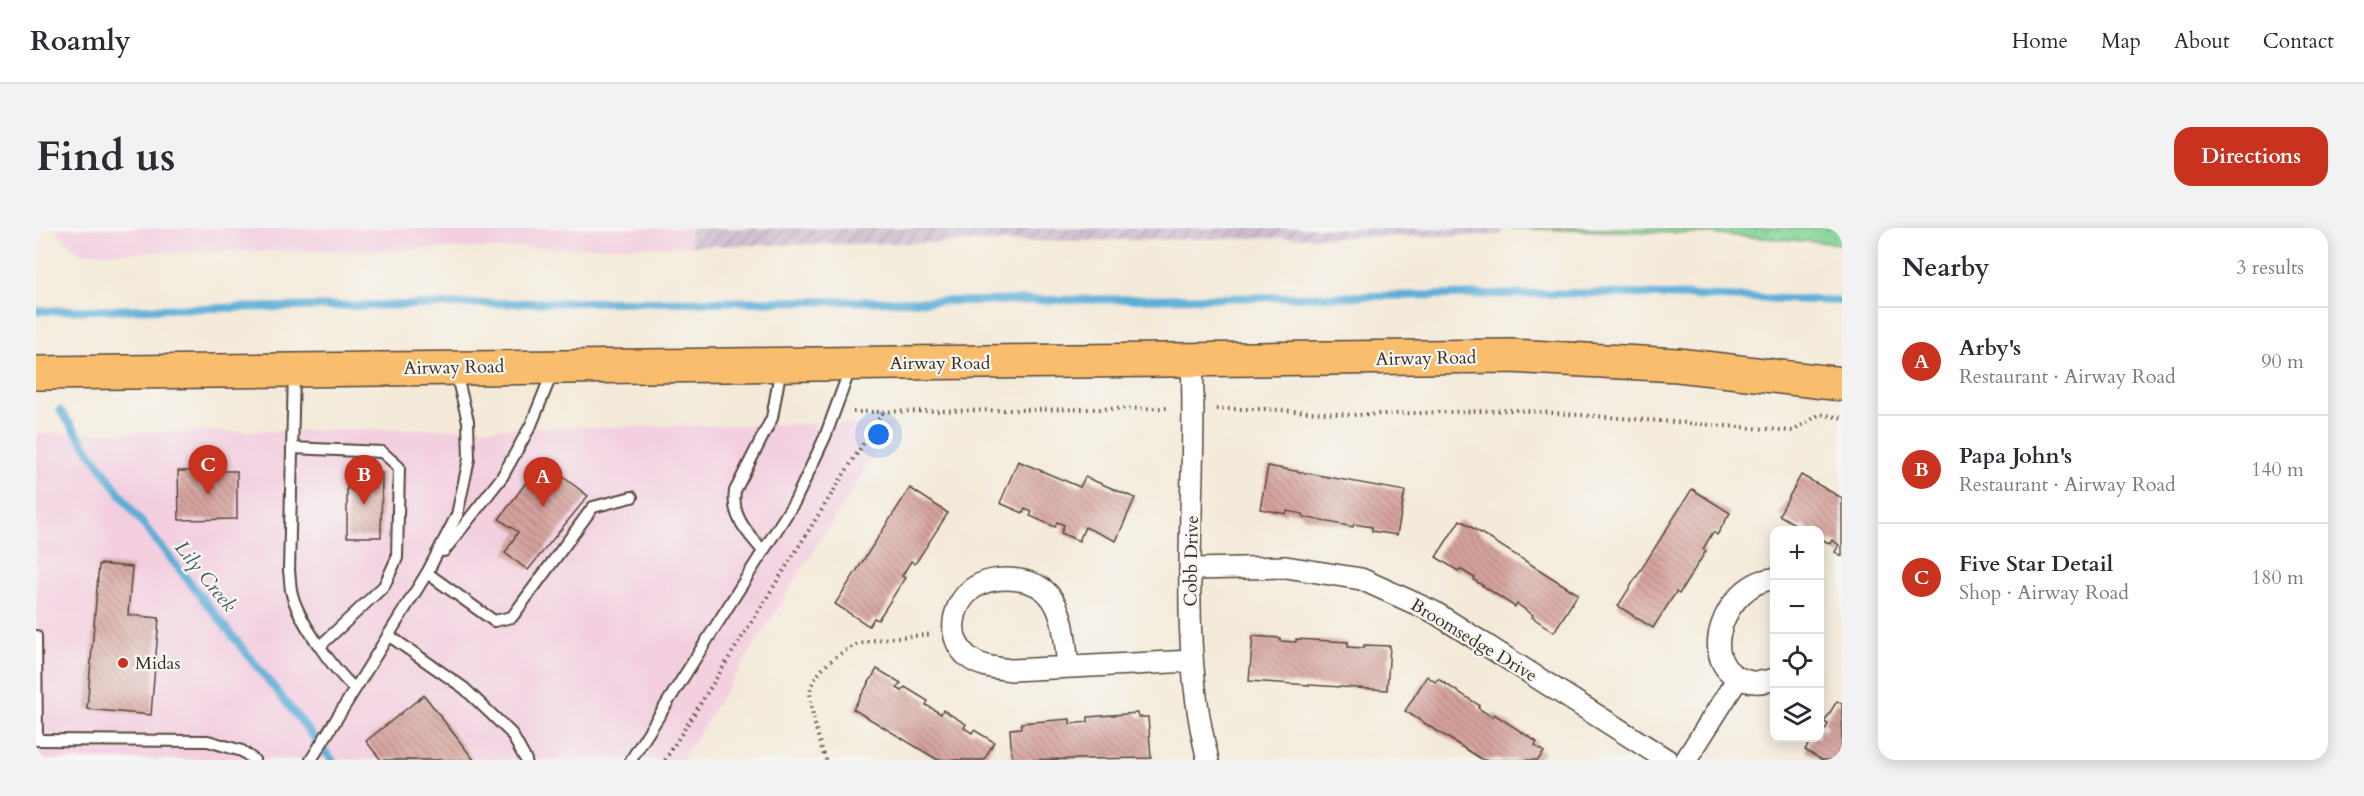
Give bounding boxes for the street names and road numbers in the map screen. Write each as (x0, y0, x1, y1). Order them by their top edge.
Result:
street label: Airway Road (1376, 345, 1477, 372)
street label: Airway Road (890, 351, 991, 376)
street label: Airway Road (404, 354, 505, 381)
street label: Cobb Drive (1178, 515, 1205, 607)
street label: Broomsedge Drive (1406, 593, 1542, 688)

